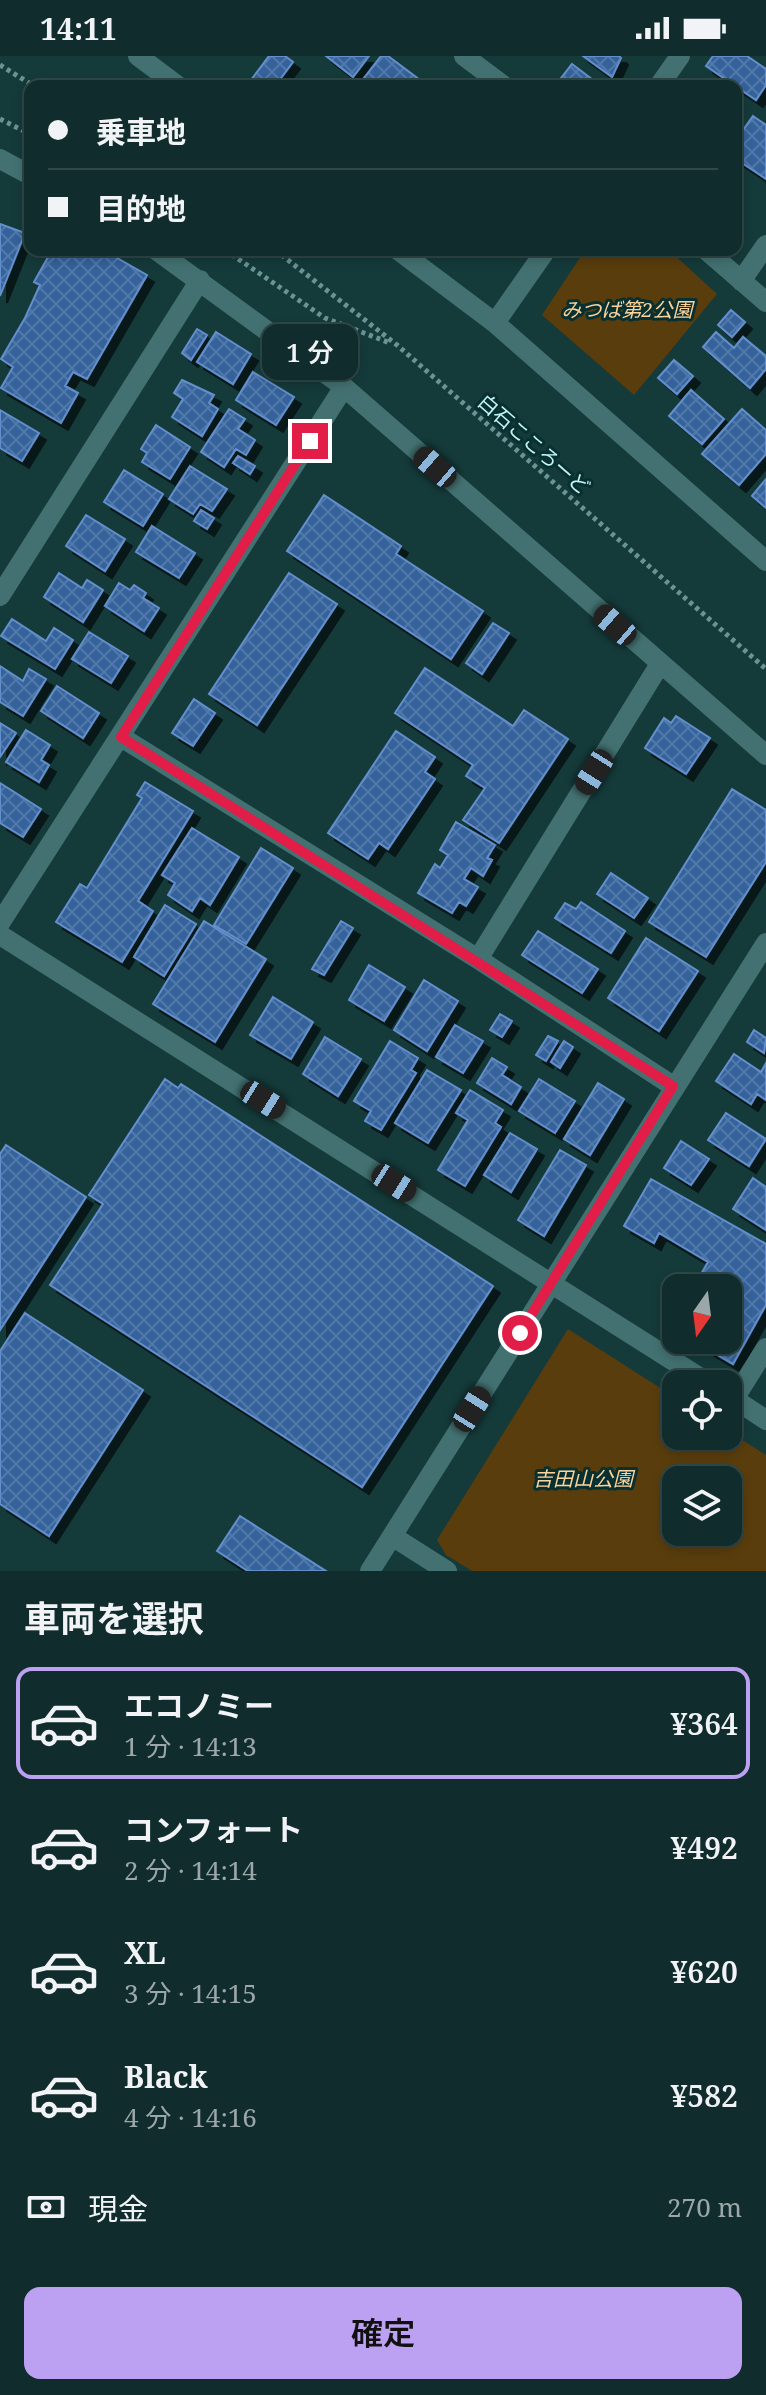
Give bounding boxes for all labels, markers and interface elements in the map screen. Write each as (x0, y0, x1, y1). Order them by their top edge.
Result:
text: 14:11 (40, 8, 117, 49)
text: 乗車地 (96, 111, 186, 152)
text: 目的地 (96, 188, 186, 229)
park label: みつば第2公園 (561, 296, 696, 323)
callout: 1 分 (262, 325, 358, 381)
text: 1 分 (286, 334, 334, 370)
street label: 白石こころーど (472, 388, 596, 500)
route end (292, 423, 328, 459)
car (409, 442, 461, 492)
car (589, 600, 641, 650)
car (571, 745, 617, 799)
car (236, 1077, 290, 1123)
car (367, 1160, 421, 1206)
north arrow (662, 1274, 742, 1354)
map controls (662, 1274, 742, 1546)
route start (502, 1315, 538, 1351)
button: locate (662, 1370, 742, 1450)
car (449, 1382, 495, 1436)
park label: 吉田山公園 (533, 1465, 636, 1492)
button: layers (662, 1466, 742, 1546)
text: 車両を選択 (24, 1594, 204, 1643)
text: エコノミー (124, 1685, 274, 1726)
icon: car (28, 1687, 100, 1759)
text: ¥364 (670, 1703, 738, 1744)
text: 1 分 · 14:13 (124, 1728, 257, 1764)
text: コンフォート (124, 1809, 303, 1850)
icon: car (28, 1811, 100, 1883)
text: ¥492 (670, 1827, 738, 1868)
text: 2 分 · 14:14 (124, 1852, 257, 1888)
text: XL (124, 1932, 166, 1973)
icon: car (28, 1935, 100, 2007)
text: ¥620 (670, 1951, 738, 1992)
text: 3 分 · 14:15 (124, 1975, 257, 2011)
text: Black (124, 2056, 208, 2097)
icon: car (28, 2059, 100, 2131)
text: ¥582 (670, 2075, 738, 2116)
text: 4 分 · 14:16 (124, 2099, 257, 2135)
icon: cash (24, 2185, 68, 2229)
text: 現金 (88, 2188, 148, 2229)
text: 270 m (667, 2189, 742, 2225)
button: 確定 (24, 2287, 742, 2379)

